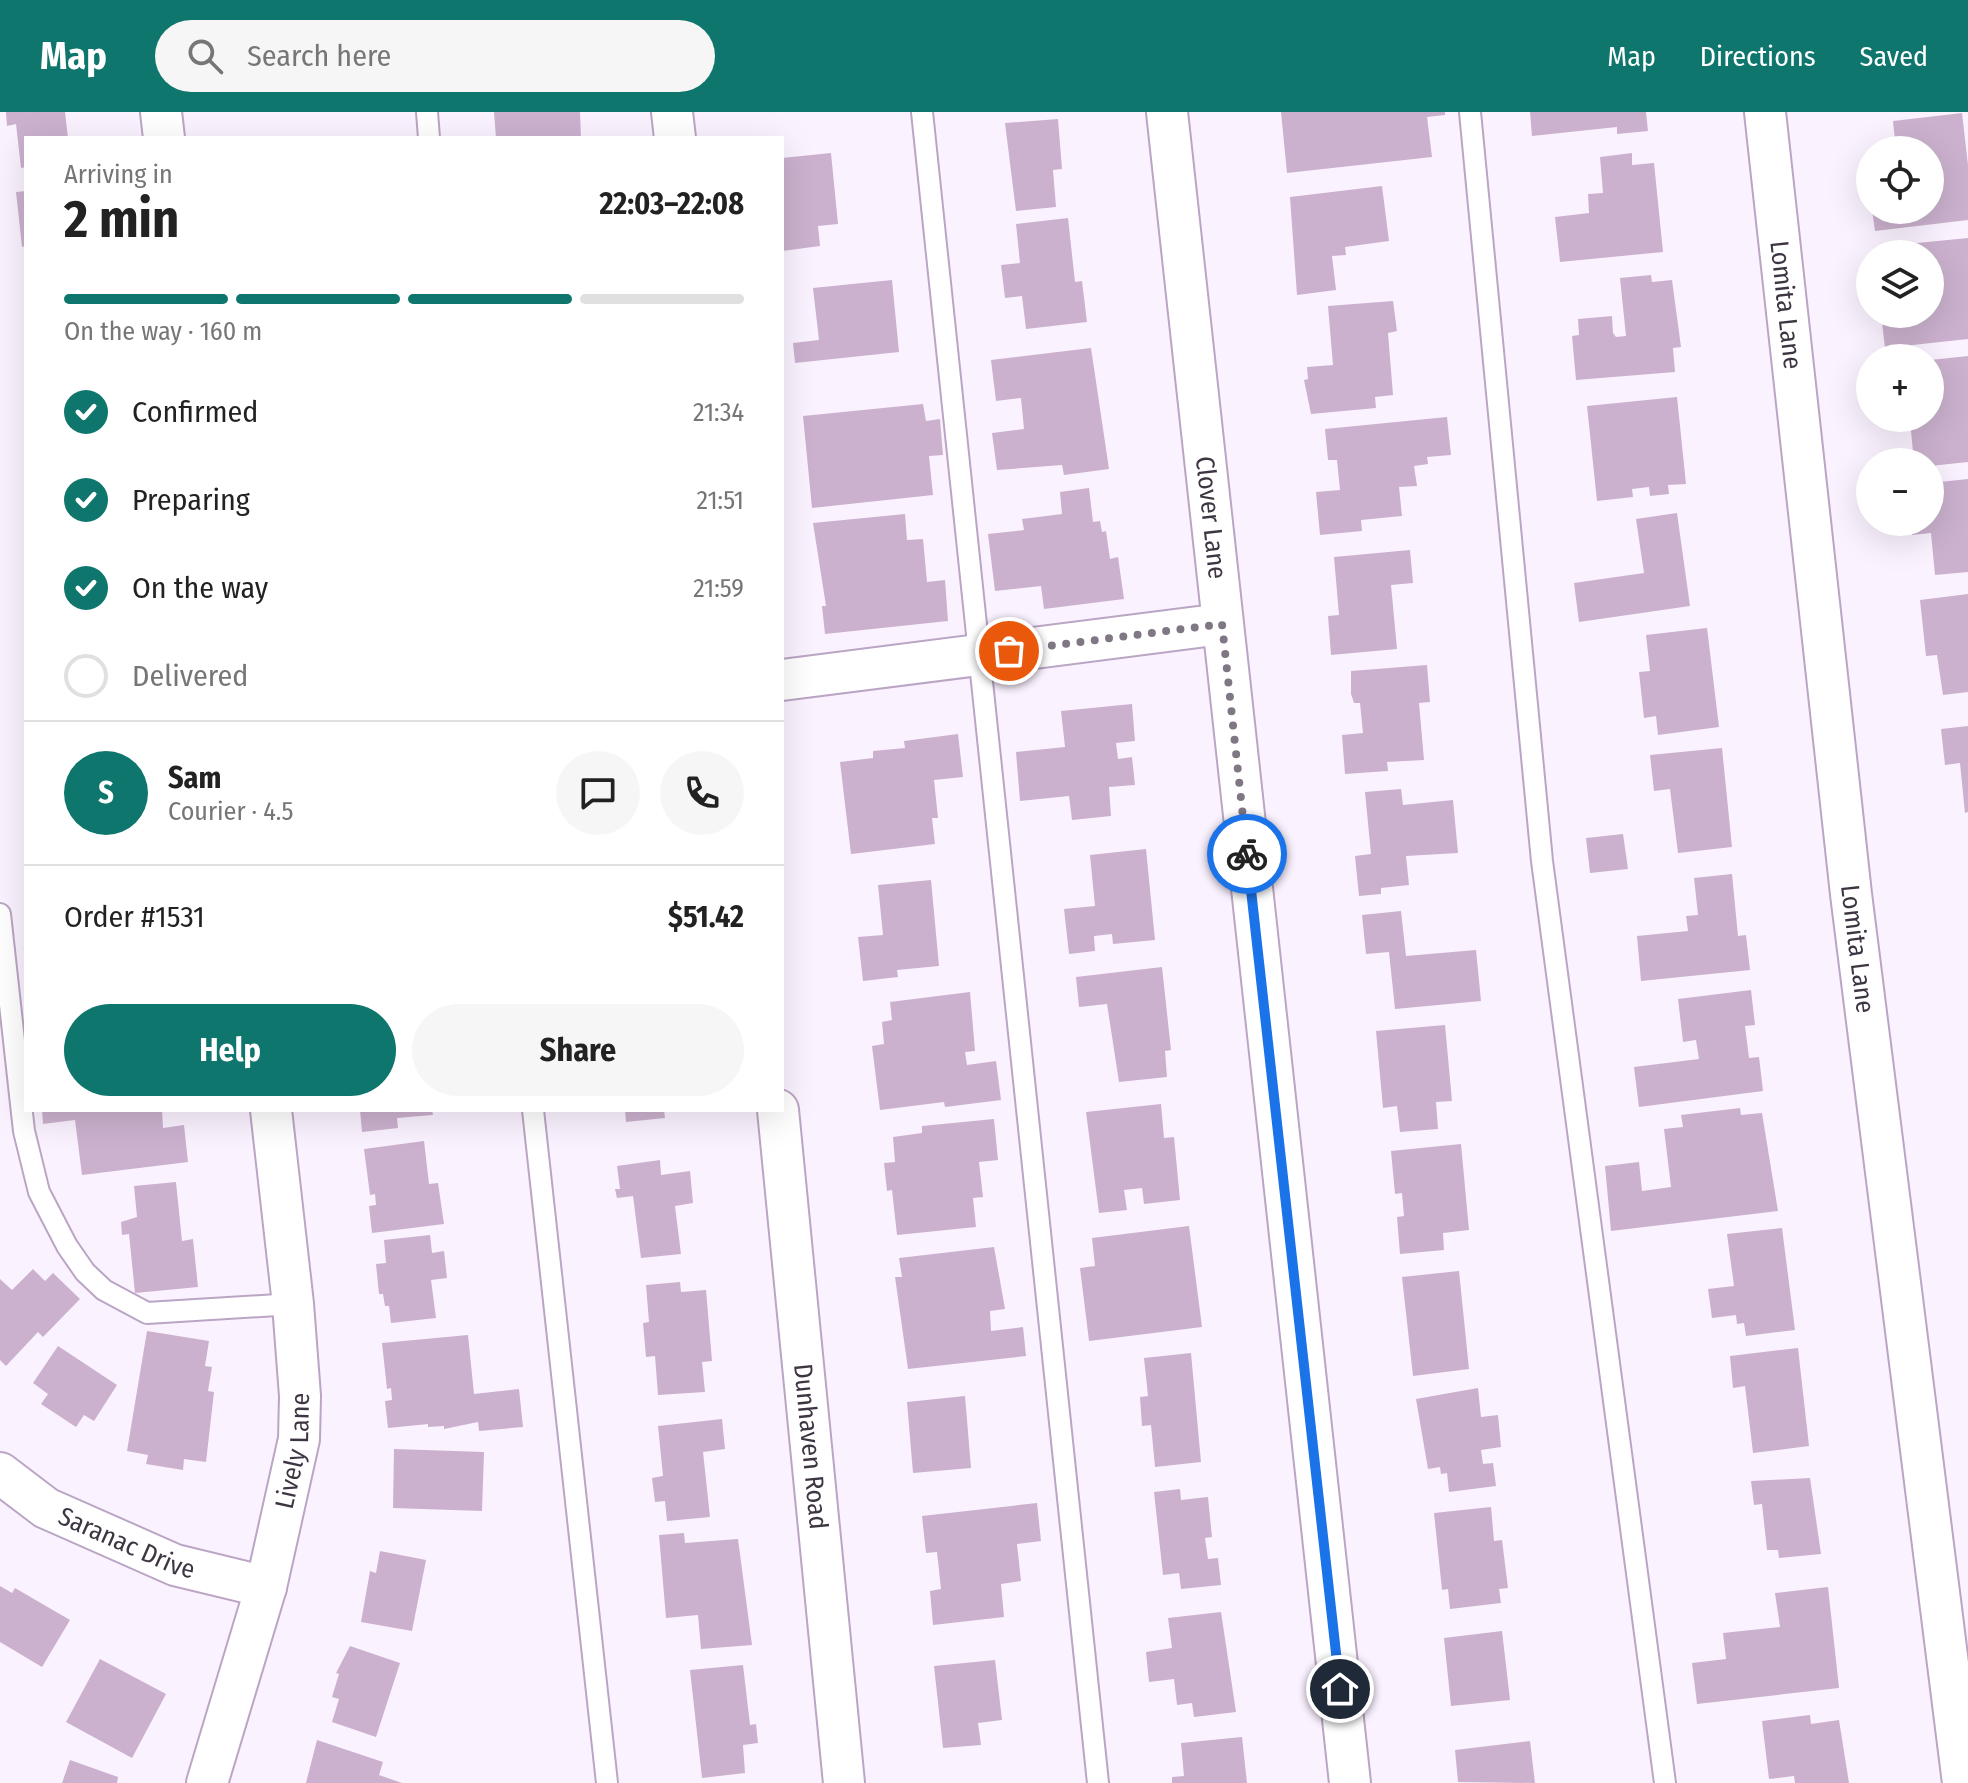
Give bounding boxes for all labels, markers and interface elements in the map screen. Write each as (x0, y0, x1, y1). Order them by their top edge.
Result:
search box (155, 20, 715, 92)
text: Map (40, 33, 107, 79)
icon: search (183, 34, 227, 78)
text: Search here (247, 38, 391, 74)
text: Map (1607, 40, 1656, 73)
text: Directions (1700, 40, 1816, 73)
text: Saved (1860, 40, 1928, 73)
map controls (1856, 136, 1944, 536)
button: locate (1856, 136, 1944, 224)
text: Arriving in (64, 159, 173, 190)
text: 22:03–22:08 (599, 186, 744, 222)
text: 2 min (64, 188, 179, 251)
street label: Lomita Lane (1763, 239, 1808, 371)
button: layers (1856, 240, 1944, 328)
text: On the way · 160 m (64, 316, 262, 347)
button: + (1856, 344, 1944, 432)
icon: check (64, 390, 108, 434)
text: Confirmed (132, 394, 258, 430)
text: 21:34 (693, 397, 744, 428)
button: − (1856, 448, 1944, 536)
street label: Clover Lane (1189, 455, 1233, 581)
icon: check (64, 478, 108, 522)
text: Preparing (132, 482, 250, 518)
text: 21:51 (697, 485, 744, 516)
icon: check (64, 566, 108, 610)
text: On the way (132, 570, 268, 606)
text: 21:59 (693, 573, 744, 604)
pin (975, 617, 1043, 685)
icon: bag (987, 629, 1031, 673)
text: Delivered (132, 658, 248, 694)
button: chat (556, 751, 640, 835)
button: phone (660, 751, 744, 835)
text: Sam (168, 760, 221, 796)
text: S (98, 775, 114, 811)
text: Courier · 4.5 (168, 796, 294, 827)
courier (1207, 814, 1287, 894)
icon: bike (1225, 832, 1269, 876)
street label: Lomita Lane (1834, 883, 1881, 1015)
text: Order #1531 (64, 899, 205, 935)
text: $51.42 (668, 899, 744, 935)
button: Help (64, 1004, 396, 1096)
button: Share (412, 1004, 744, 1096)
street label: Dunhaven Road (787, 1362, 834, 1531)
street label: Lively Lane (269, 1392, 316, 1512)
street label: Saranac Drive (54, 1501, 198, 1585)
pin (1306, 1655, 1374, 1723)
icon: home (1318, 1667, 1362, 1711)

